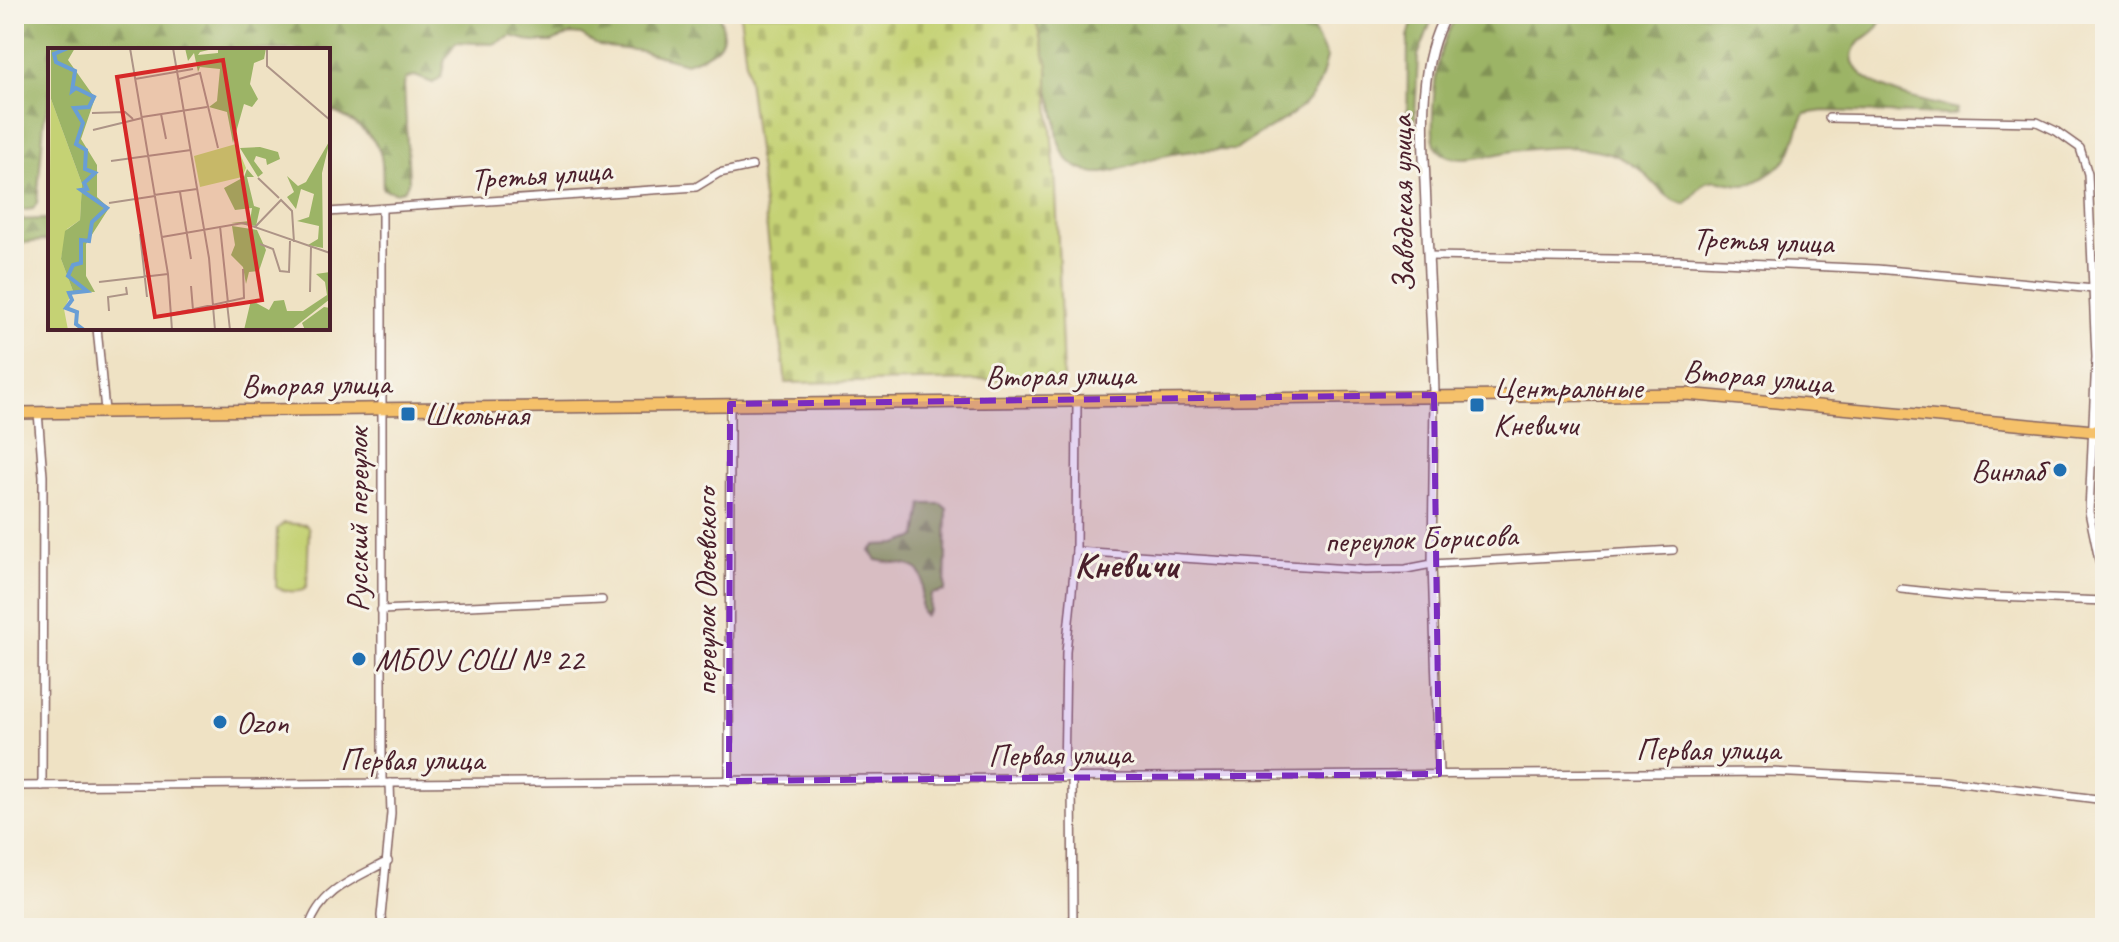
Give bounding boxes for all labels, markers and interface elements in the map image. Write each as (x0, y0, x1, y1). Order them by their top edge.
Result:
inset map (48, 48, 330, 330)
street label: Заводская улица (1380, 113, 1425, 293)
street label: Третья улица (469, 149, 615, 200)
street label: Третья улица (1692, 218, 1836, 264)
street label: Вторая улица (1681, 350, 1837, 404)
street label: Вторая улица (985, 354, 1138, 397)
street label: Вторая улица (241, 363, 394, 406)
place label: Центральные Кневичи (1493, 367, 1645, 445)
place label: Школьная (424, 394, 531, 435)
marker: Центральные Кневичи (1468, 396, 1486, 414)
marker: Школьная (399, 405, 417, 423)
street label: Русский переулок (337, 425, 378, 612)
place label: Винлаб (1971, 450, 2051, 491)
marker: Винлаб (2051, 461, 2069, 479)
street label: переулок Одоевского (685, 484, 726, 696)
street label: переулок Борисова (1324, 515, 1520, 562)
district label: Кневичи (1074, 542, 1180, 588)
place label: МБОУ СОШ № 22 (375, 639, 586, 680)
marker: МБОУ СОШ № 22 (350, 650, 368, 668)
place label: Ozon (236, 702, 289, 743)
marker: Ozon (211, 713, 229, 731)
street label: Первая улица (1636, 729, 1783, 770)
street label: Первая улица (988, 733, 1135, 776)
street label: Первая улица (340, 739, 487, 780)

